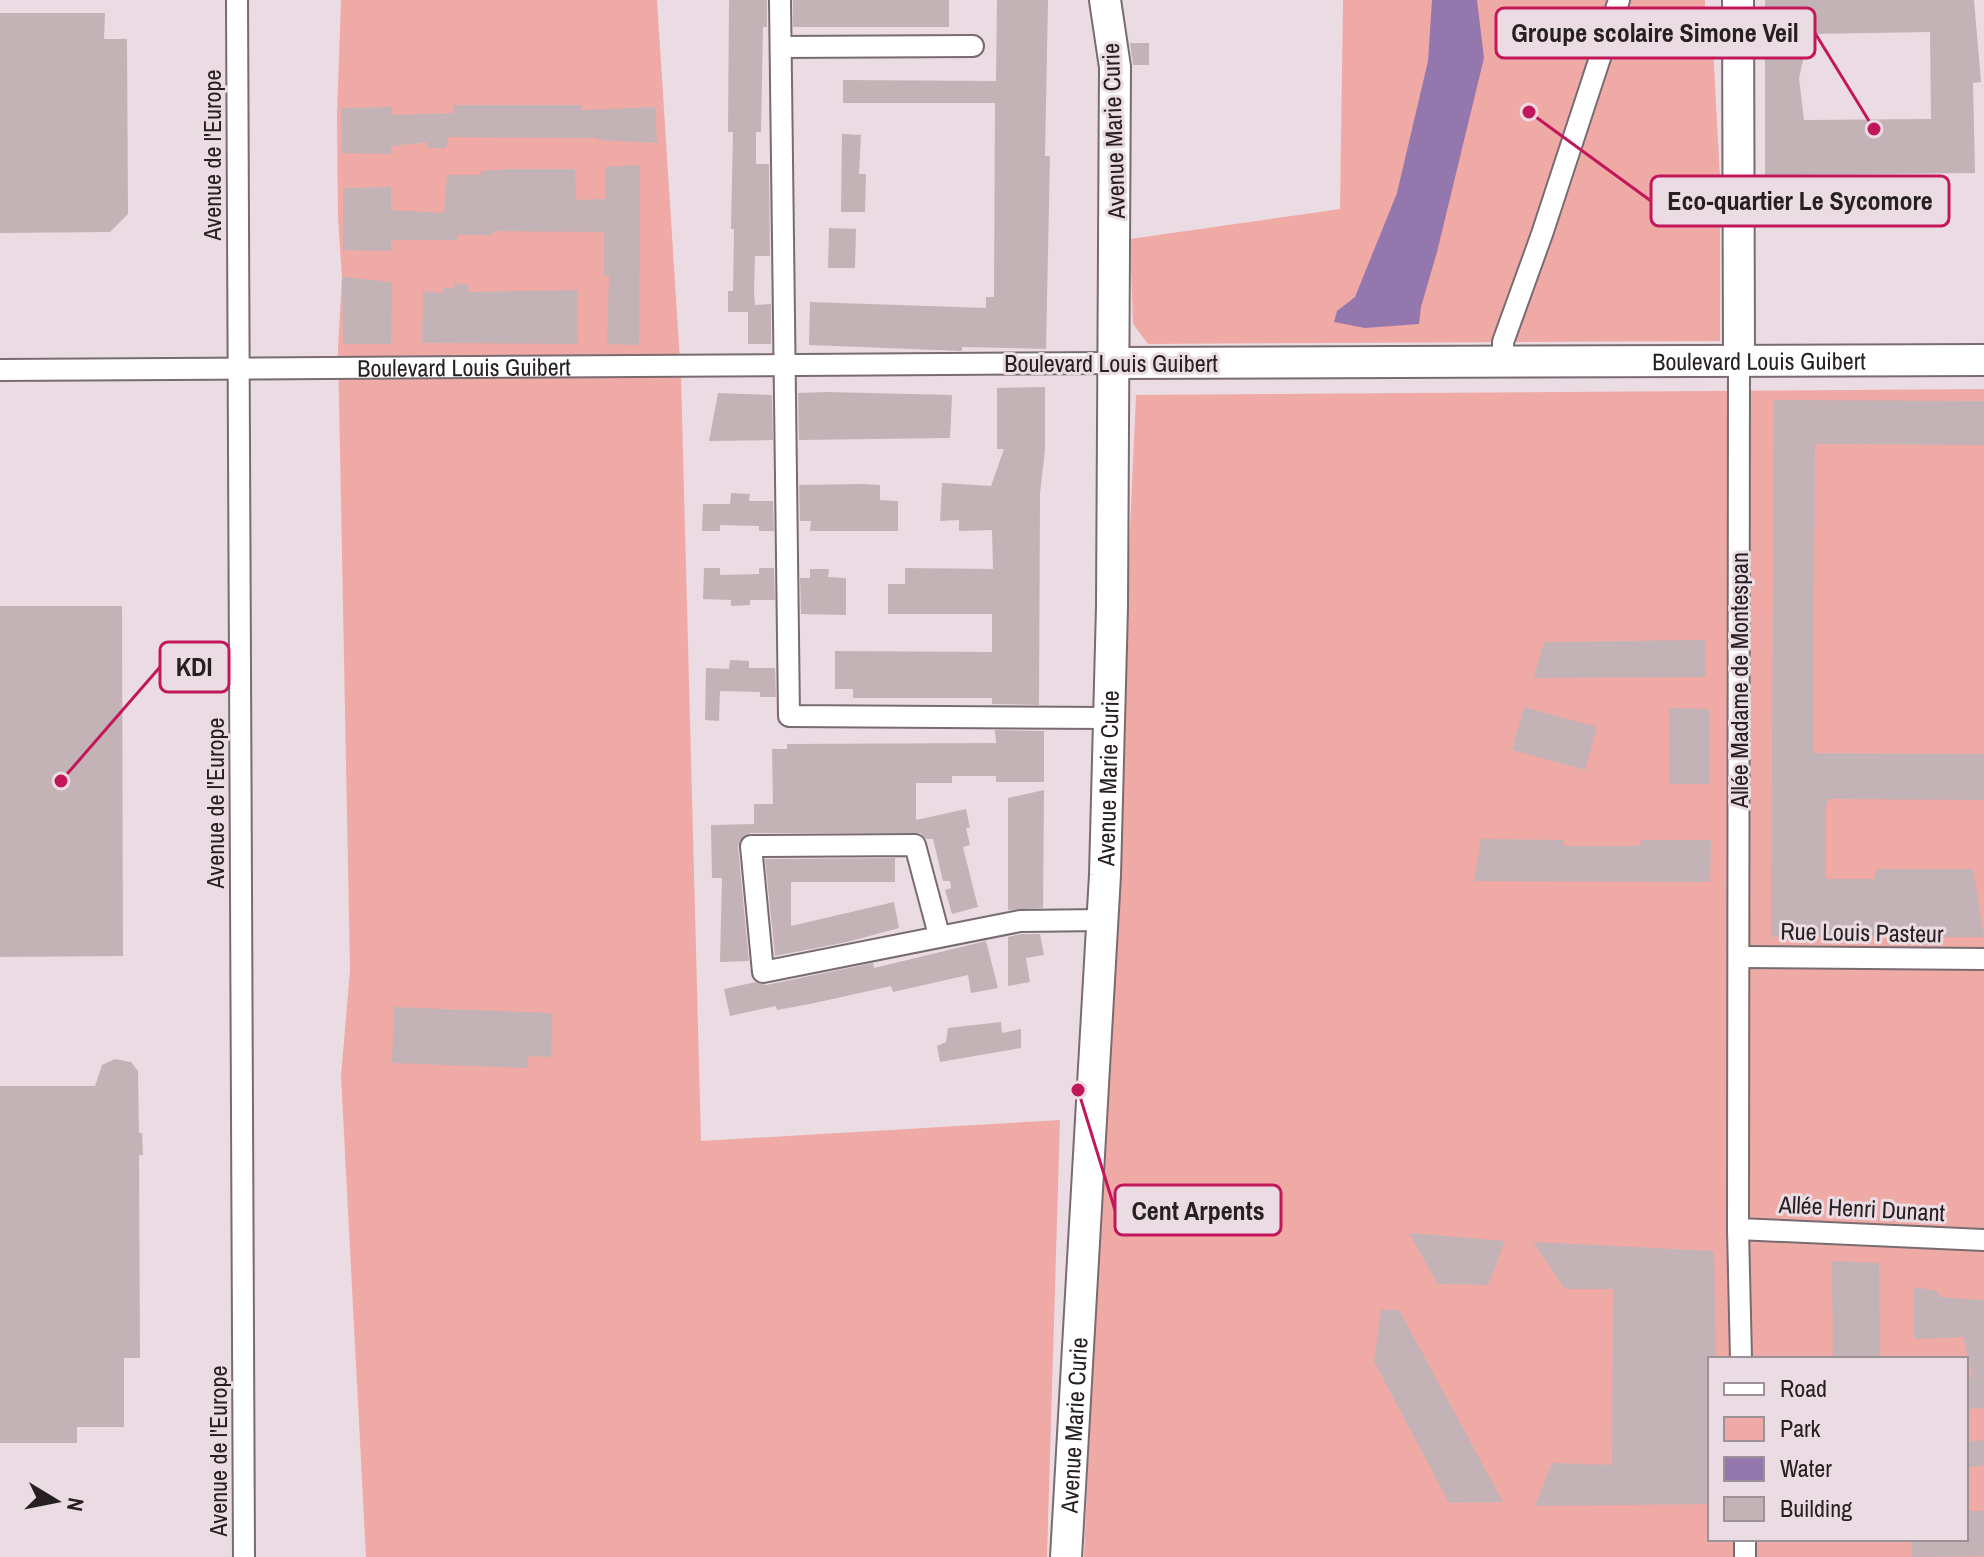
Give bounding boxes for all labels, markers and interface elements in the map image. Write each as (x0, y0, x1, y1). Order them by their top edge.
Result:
callout: Groupe scolaire Simone Veil (1496, 8, 1815, 58)
text: Groupe scolaire Simone Veil (1511, 15, 1799, 50)
street label: Avenue Marie Curie (1094, 43, 1132, 220)
street label: Avenue de l'Europe (196, 70, 228, 241)
callout: Eco-quartier Le Sycomore (1651, 176, 1949, 226)
text: Eco-quartier Le Sycomore (1667, 183, 1933, 218)
street label: Boulevard Louis Guibert (1652, 344, 1866, 377)
street label: Boulevard Louis Guibert (1004, 347, 1218, 379)
street label: Boulevard Louis Guibert (357, 350, 571, 384)
street label: Allée Madame de Montespan (1723, 552, 1755, 809)
callout: KDI (160, 642, 229, 692)
text: KDI (176, 649, 212, 684)
street label: Avenue Marie Curie (1089, 690, 1126, 868)
street label: Avenue de l'Europe (199, 718, 231, 889)
street label: Rue Louis Pasteur (1780, 915, 1944, 949)
callout: Cent Arpents (1115, 1185, 1281, 1235)
street label: Allée Henri Dunant (1777, 1188, 1946, 1228)
text: Cent Arpents (1131, 1193, 1265, 1228)
street label: Avenue Marie Curie (1052, 1336, 1095, 1515)
legend (1708, 1357, 1968, 1541)
street label: Avenue de l'Europe (202, 1366, 234, 1537)
text: Road (1780, 1372, 1827, 1404)
text: Park (1780, 1412, 1821, 1444)
text: Water (1780, 1452, 1832, 1484)
north arrow (16, 1461, 96, 1541)
text: Building (1780, 1492, 1852, 1524)
text: N (60, 1495, 92, 1513)

